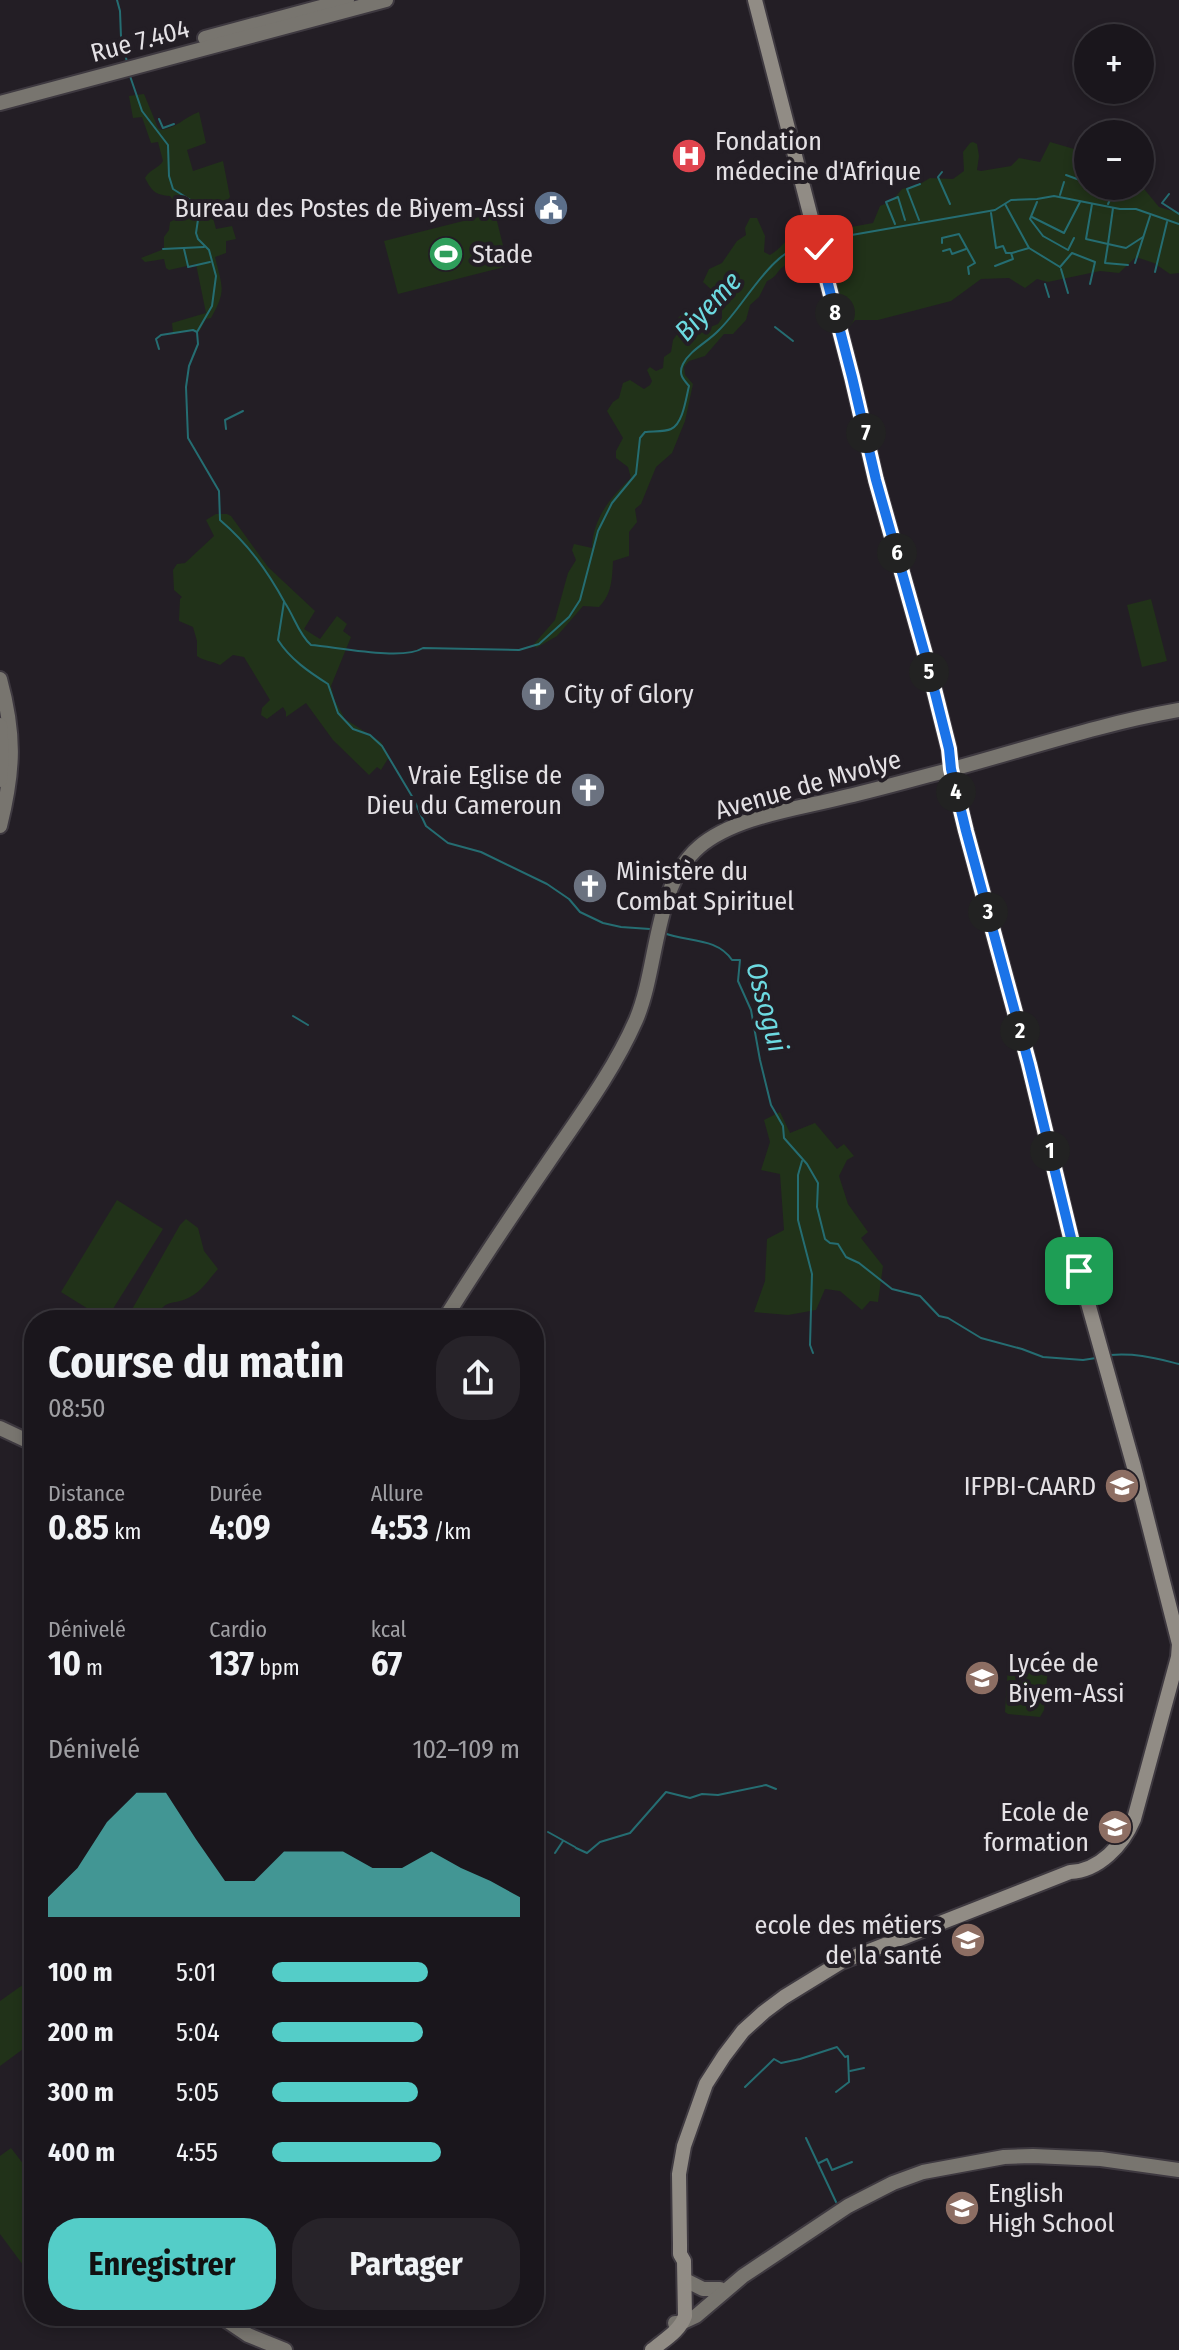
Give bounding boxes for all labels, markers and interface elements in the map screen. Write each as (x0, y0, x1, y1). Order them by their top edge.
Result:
street label: Rue 7.404 (87, 13, 193, 69)
map controls (1074, 24, 1154, 200)
button: + (1074, 24, 1154, 104)
button: − (1074, 120, 1154, 200)
place label: Fondation médecine d'Afrique (715, 126, 921, 187)
hospital icon: Fondation médecine d'Afrique (670, 137, 708, 175)
public building icon: Bureau des Postes de Biyem-Assi (532, 189, 570, 227)
place label: Bureau des Postes de Biyem-Assi (175, 193, 525, 224)
pin (785, 215, 853, 283)
icon: check (797, 227, 841, 271)
sports icon: Stade (427, 235, 465, 273)
place label: Stade (472, 239, 533, 270)
water label: Biyeme (668, 265, 748, 347)
pin: 8 (815, 293, 855, 333)
text: 8 (829, 299, 841, 326)
pin: 7 (846, 413, 886, 453)
text: 7 (861, 419, 871, 446)
pin: 6 (877, 533, 917, 573)
text: 6 (891, 539, 903, 566)
pin: 5 (909, 652, 949, 692)
text: 5 (924, 658, 934, 685)
church icon: City of Glory (519, 675, 557, 713)
place label: City of Glory (564, 679, 694, 710)
street label: Avenue de Mvolye (712, 744, 904, 826)
place label: Vraie Eglise de Dieu du Cameroun (366, 760, 562, 821)
church icon: Vraie Eglise de Dieu du Cameroun (569, 771, 607, 809)
pin: 4 (936, 772, 976, 812)
text: 4 (950, 778, 962, 805)
place label: Ministère du Combat Spirituel (616, 856, 794, 917)
church icon: Ministère du Combat Spirituel (571, 867, 609, 905)
pin: 3 (968, 892, 1008, 932)
text: 3 (983, 898, 993, 925)
water label: Ossogui (739, 958, 795, 1056)
pin: 2 (1000, 1011, 1040, 1051)
text: 2 (1015, 1017, 1025, 1044)
pin: 1 (1030, 1131, 1070, 1171)
text: 1 (1045, 1137, 1055, 1164)
pin (1045, 1237, 1113, 1305)
icon: arrive (1057, 1249, 1101, 1293)
text: Course du matin (48, 1336, 344, 1389)
button: share (436, 1336, 520, 1420)
text: 08:50 (48, 1393, 106, 1424)
school or university icon: IFPBI-CAARD (1103, 1467, 1141, 1505)
place label: IFPBI-CAARD (964, 1471, 1096, 1502)
text: Distance (48, 1480, 125, 1507)
text: Durée (209, 1480, 262, 1507)
text: Allure (371, 1480, 423, 1507)
text: 0.85 (48, 1507, 109, 1548)
text: 4:09 (209, 1507, 270, 1548)
text: 4:53 (371, 1507, 429, 1548)
text: km (109, 1518, 141, 1545)
text: /km (429, 1518, 471, 1545)
text: Dénivelé (48, 1616, 126, 1643)
text: Cardio (209, 1616, 267, 1643)
text: kcal (371, 1616, 406, 1643)
text: 10 (48, 1643, 81, 1684)
text: 137 (209, 1643, 254, 1684)
text: 67 (371, 1643, 402, 1684)
place label: Lycée de Biyem-Assi (1008, 1648, 1125, 1709)
text: m (81, 1654, 103, 1681)
text: bpm (254, 1654, 300, 1681)
school or university icon: Lycée de Biyem-Assi (963, 1659, 1001, 1697)
text: Dénivelé (48, 1734, 140, 1765)
text: 102–109 m (412, 1734, 520, 1765)
place label: Ecole de formation (983, 1797, 1089, 1858)
school or university icon: Ecole de formation (1096, 1808, 1134, 1846)
place label: ecole des métiers de la santé (755, 1910, 942, 1971)
school or university icon: ecole des métiers de la santé (949, 1921, 987, 1959)
text: 100 m (48, 1957, 113, 1988)
text: 5:01 (176, 1957, 216, 1988)
text: 200 m (48, 2017, 114, 2048)
text: 5:04 (176, 2017, 220, 2048)
text: 300 m (48, 2077, 114, 2108)
text: 5:05 (176, 2077, 219, 2108)
text: 400 m (48, 2137, 115, 2168)
text: 4:55 (176, 2137, 218, 2168)
place label: English High School (988, 2178, 1114, 2239)
school or university icon: English High School (943, 2189, 981, 2227)
button: Enregistrer (48, 2218, 276, 2310)
button: Partager (292, 2218, 520, 2310)

